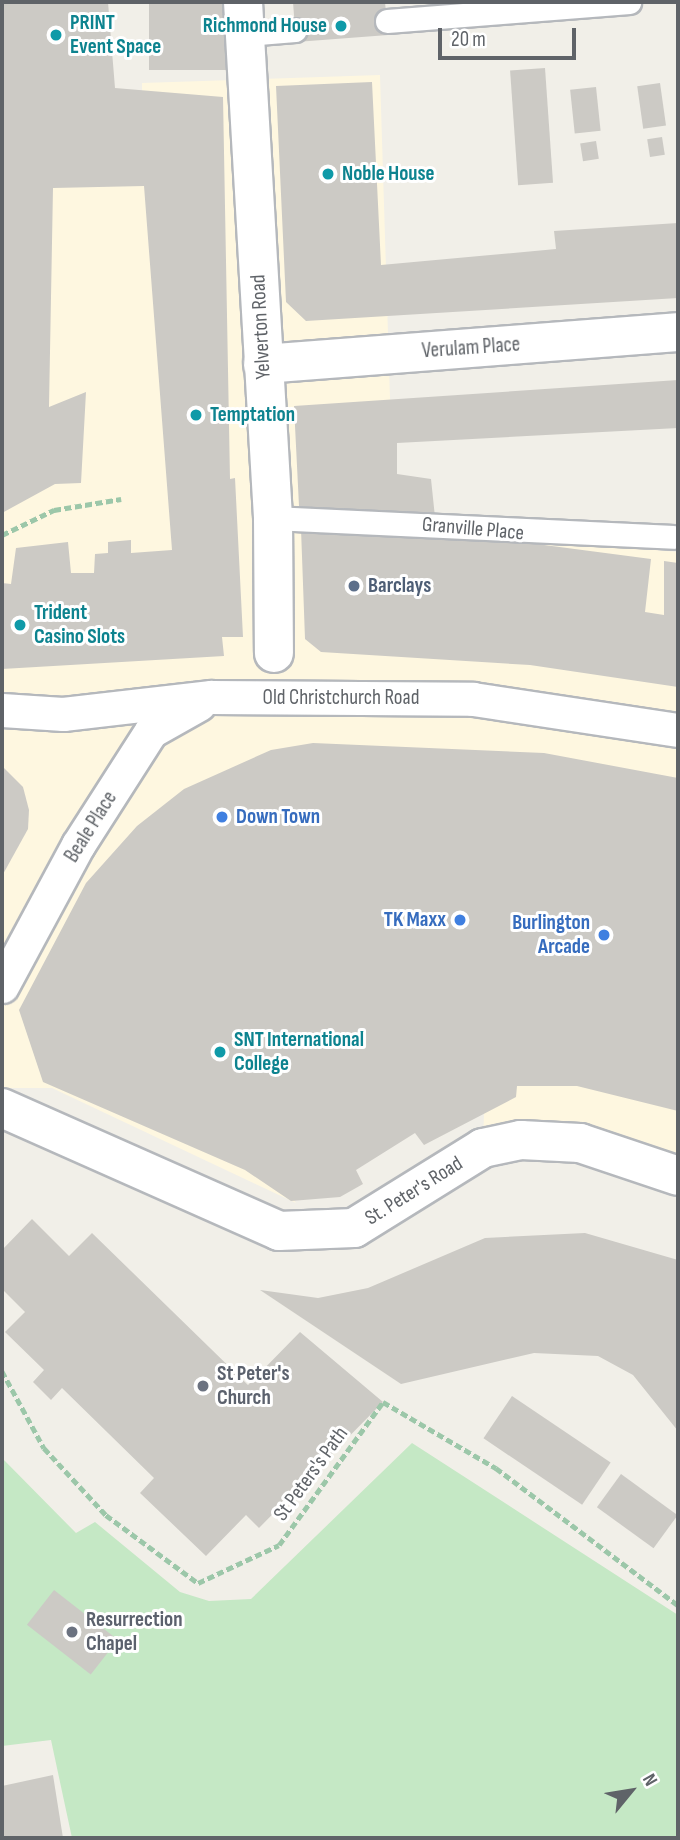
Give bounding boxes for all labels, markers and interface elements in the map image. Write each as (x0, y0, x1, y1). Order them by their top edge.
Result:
place label: PRINT Event Space (70, 10, 161, 60)
place label: Richmond House (203, 13, 327, 39)
scale bar (442, 14, 580, 58)
marker: Richmond House (333, 18, 349, 34)
marker: PRINT Event Space (48, 27, 64, 43)
text: 20 m (451, 27, 486, 52)
place label: Noble House (342, 161, 435, 187)
marker: Noble House (320, 166, 336, 182)
street label: Yelverton Road (246, 274, 276, 380)
street label: Verulam Place (421, 332, 521, 364)
place label: Temptation (210, 402, 295, 428)
marker: Temptation (188, 407, 204, 423)
street label: Granville Place (421, 512, 525, 546)
place label: Barclays (368, 573, 431, 599)
marker: Barclays (346, 578, 362, 594)
place label: Trident Casino Slots (34, 600, 125, 650)
marker: Trident Casino Slots (12, 617, 28, 633)
street label: Old Christchurch Road (263, 685, 419, 711)
street label: Beale Place (59, 787, 123, 867)
place label: Down Town (236, 804, 320, 830)
marker: Down Town (214, 809, 230, 825)
place label: TK Maxx (384, 907, 446, 933)
place label: Burlington Arcade (512, 910, 590, 960)
marker: TK Maxx (452, 912, 468, 928)
marker: Burlington Arcade (596, 927, 612, 943)
place label: SNT International College (234, 1027, 364, 1077)
marker: SNT International College (212, 1044, 228, 1060)
street label: St. Peter's Road (361, 1151, 467, 1231)
place label: St Peter's Church (217, 1361, 289, 1411)
marker: St Peter's Church (195, 1378, 211, 1394)
street label: St Peters's Path (268, 1422, 354, 1526)
place label: Resurrection Chapel (86, 1607, 182, 1657)
marker: Resurrection Chapel (64, 1624, 80, 1640)
north arrow (596, 1756, 666, 1826)
text: N (637, 1770, 662, 1790)

